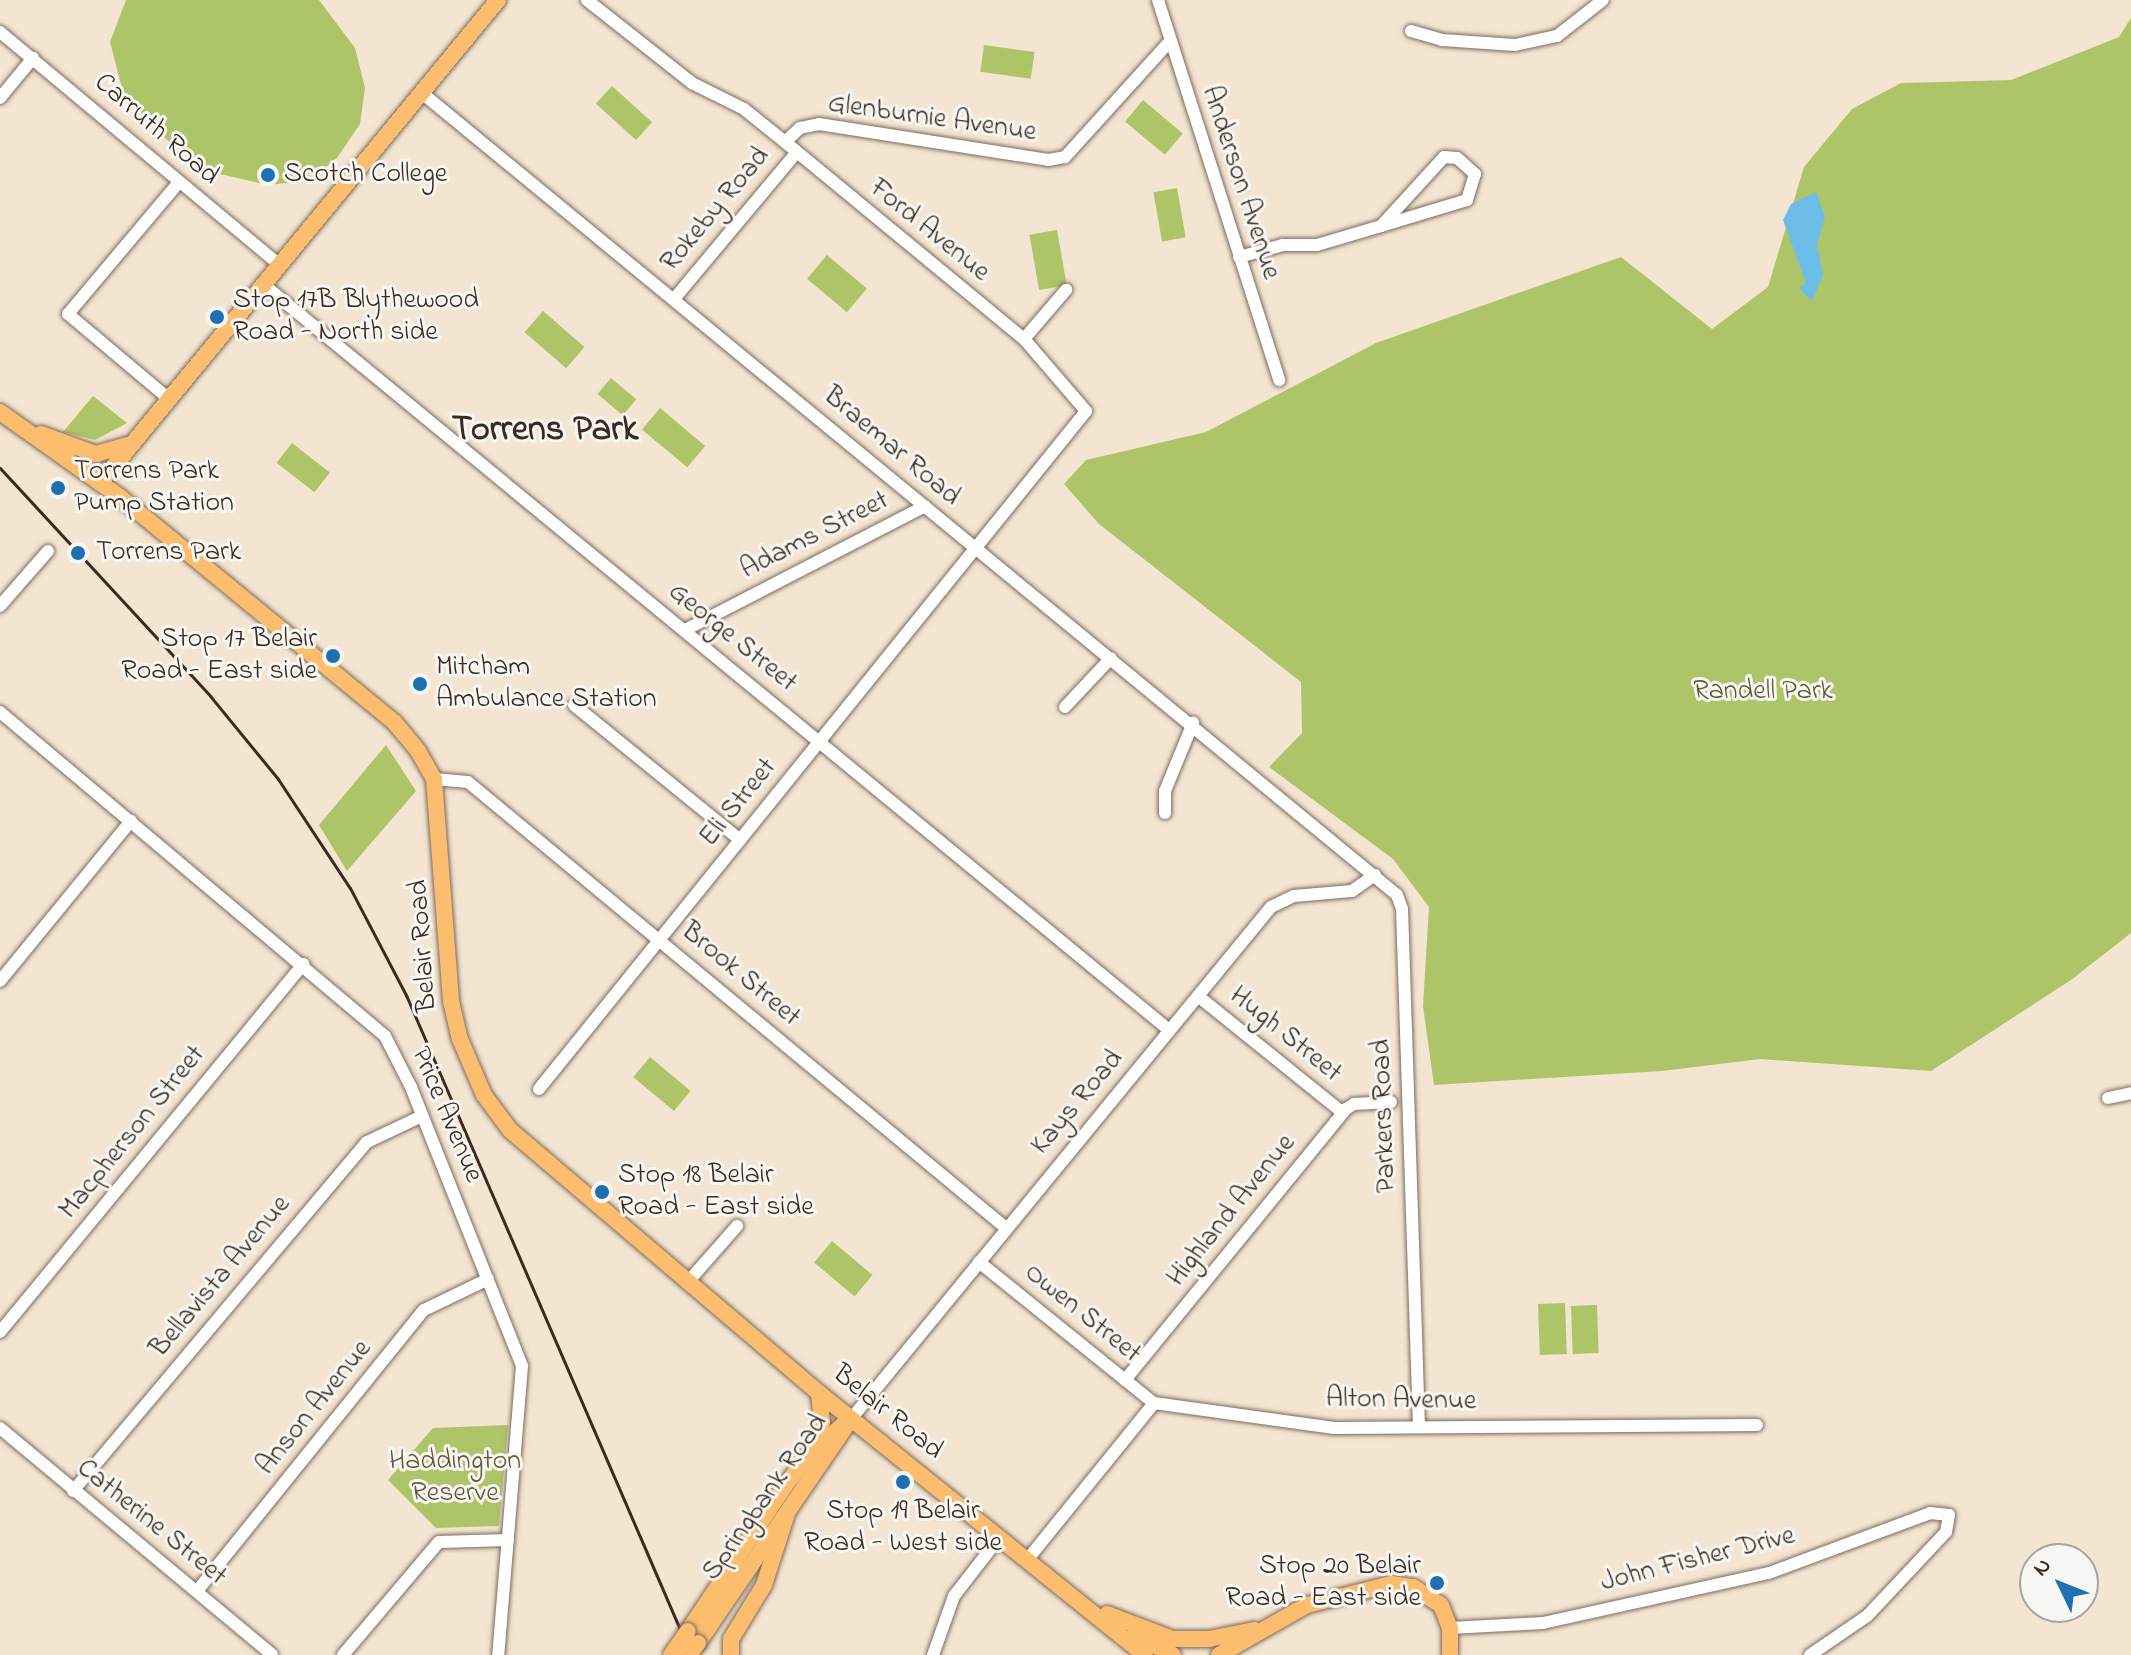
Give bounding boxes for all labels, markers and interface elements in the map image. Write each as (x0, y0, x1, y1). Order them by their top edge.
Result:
street label: Carruth Road (87, 67, 225, 193)
street label: Anderson Avenue (1193, 82, 1287, 284)
street label: Glenburnie Avenue (826, 88, 1038, 150)
street label: Rokeby Road (654, 141, 778, 279)
place label: Scotch College (284, 158, 447, 192)
marker: Scotch College (259, 166, 277, 184)
street label: Ford Avenue (862, 172, 996, 290)
place label: Stop 17B Blythewood Road - North side (233, 284, 479, 350)
marker: Stop 17B Blythewood Road - North side (208, 308, 226, 326)
street label: Braemar Road (816, 380, 966, 514)
district label: Torrens Park (452, 409, 638, 453)
place label: Torrens Park Pump Station (74, 455, 234, 521)
marker: Torrens Park Pump Station (49, 479, 67, 497)
street label: Adams Street (735, 484, 895, 588)
place label: Torrens Park (96, 536, 241, 570)
marker: Torrens Park (67, 542, 89, 564)
street label: George Street (661, 576, 803, 700)
place label: Stop 17 Belair Road - East side (121, 623, 317, 689)
marker: Stop 17 Belair Road - East side (324, 647, 342, 665)
place label: Mitcham Ambulance Station (436, 651, 657, 717)
marker: Mitcham Ambulance Station (411, 675, 429, 693)
park label: Randell Park (1693, 675, 1833, 709)
street label: Eli Street (693, 752, 785, 854)
street label: Belair Road (403, 879, 445, 1013)
street label: Brook Street (673, 915, 807, 1035)
street label: Hugh Street (1222, 980, 1348, 1090)
street label: Parkers Road (1366, 1038, 1404, 1194)
street label: Macpherson Street (53, 1039, 213, 1227)
street label: Price Avenue (402, 1042, 490, 1188)
street label: Kays Road (1024, 1044, 1132, 1162)
street label: Highland Avenue (1160, 1128, 1304, 1294)
place label: Stop 18 Belair Road - East side (618, 1159, 814, 1225)
marker: Stop 18 Belair Road - East side (593, 1183, 611, 1201)
street label: Bellavista Avenue (143, 1189, 299, 1365)
street label: Owen Street (1017, 1257, 1147, 1371)
street label: Anson Avenue (250, 1334, 380, 1482)
street label: Belair Road (825, 1358, 949, 1468)
street label: Alton Avenue (1325, 1383, 1477, 1419)
street label: Springbank Road (696, 1408, 836, 1588)
park label: Haddington Reserve (389, 1445, 521, 1511)
street label: Catherine Street (69, 1452, 233, 1594)
marker: Stop 19 Belair Road - West side (894, 1473, 912, 1491)
place label: Stop 19 Belair Road - West side (804, 1495, 1002, 1561)
street label: John Fisher Drive (1597, 1520, 1799, 1600)
north arrow (2019, 1543, 2099, 1623)
place label: Stop 20 Belair Road - East side (1225, 1550, 1421, 1616)
text: N (2026, 1552, 2060, 1584)
marker: Stop 20 Belair Road - East side (1428, 1574, 1446, 1592)

